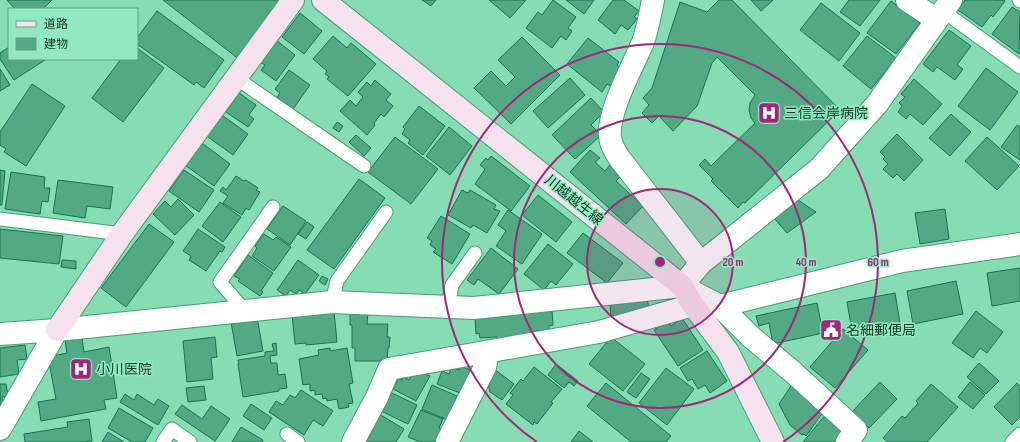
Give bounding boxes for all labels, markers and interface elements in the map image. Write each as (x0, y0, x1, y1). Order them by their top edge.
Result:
legend (8, 8, 138, 60)
text: 道路 (44, 17, 68, 32)
text: 建物 (44, 37, 68, 52)
hospital icon: 三信会岸病院 (756, 100, 782, 126)
place label: 三信会岸病院 (784, 105, 868, 122)
street label: 川越越生線 (541, 171, 607, 229)
centre of rings (653, 255, 667, 269)
text: 20 m (723, 255, 743, 270)
text: 40 m (795, 255, 817, 270)
text: 60 m (867, 255, 889, 270)
public building icon: 名細郵便局 (818, 317, 844, 343)
place label: 名細郵便局 (846, 322, 916, 339)
hospital icon: 小川医院 (68, 356, 94, 382)
place label: 小川医院 (96, 361, 152, 378)

